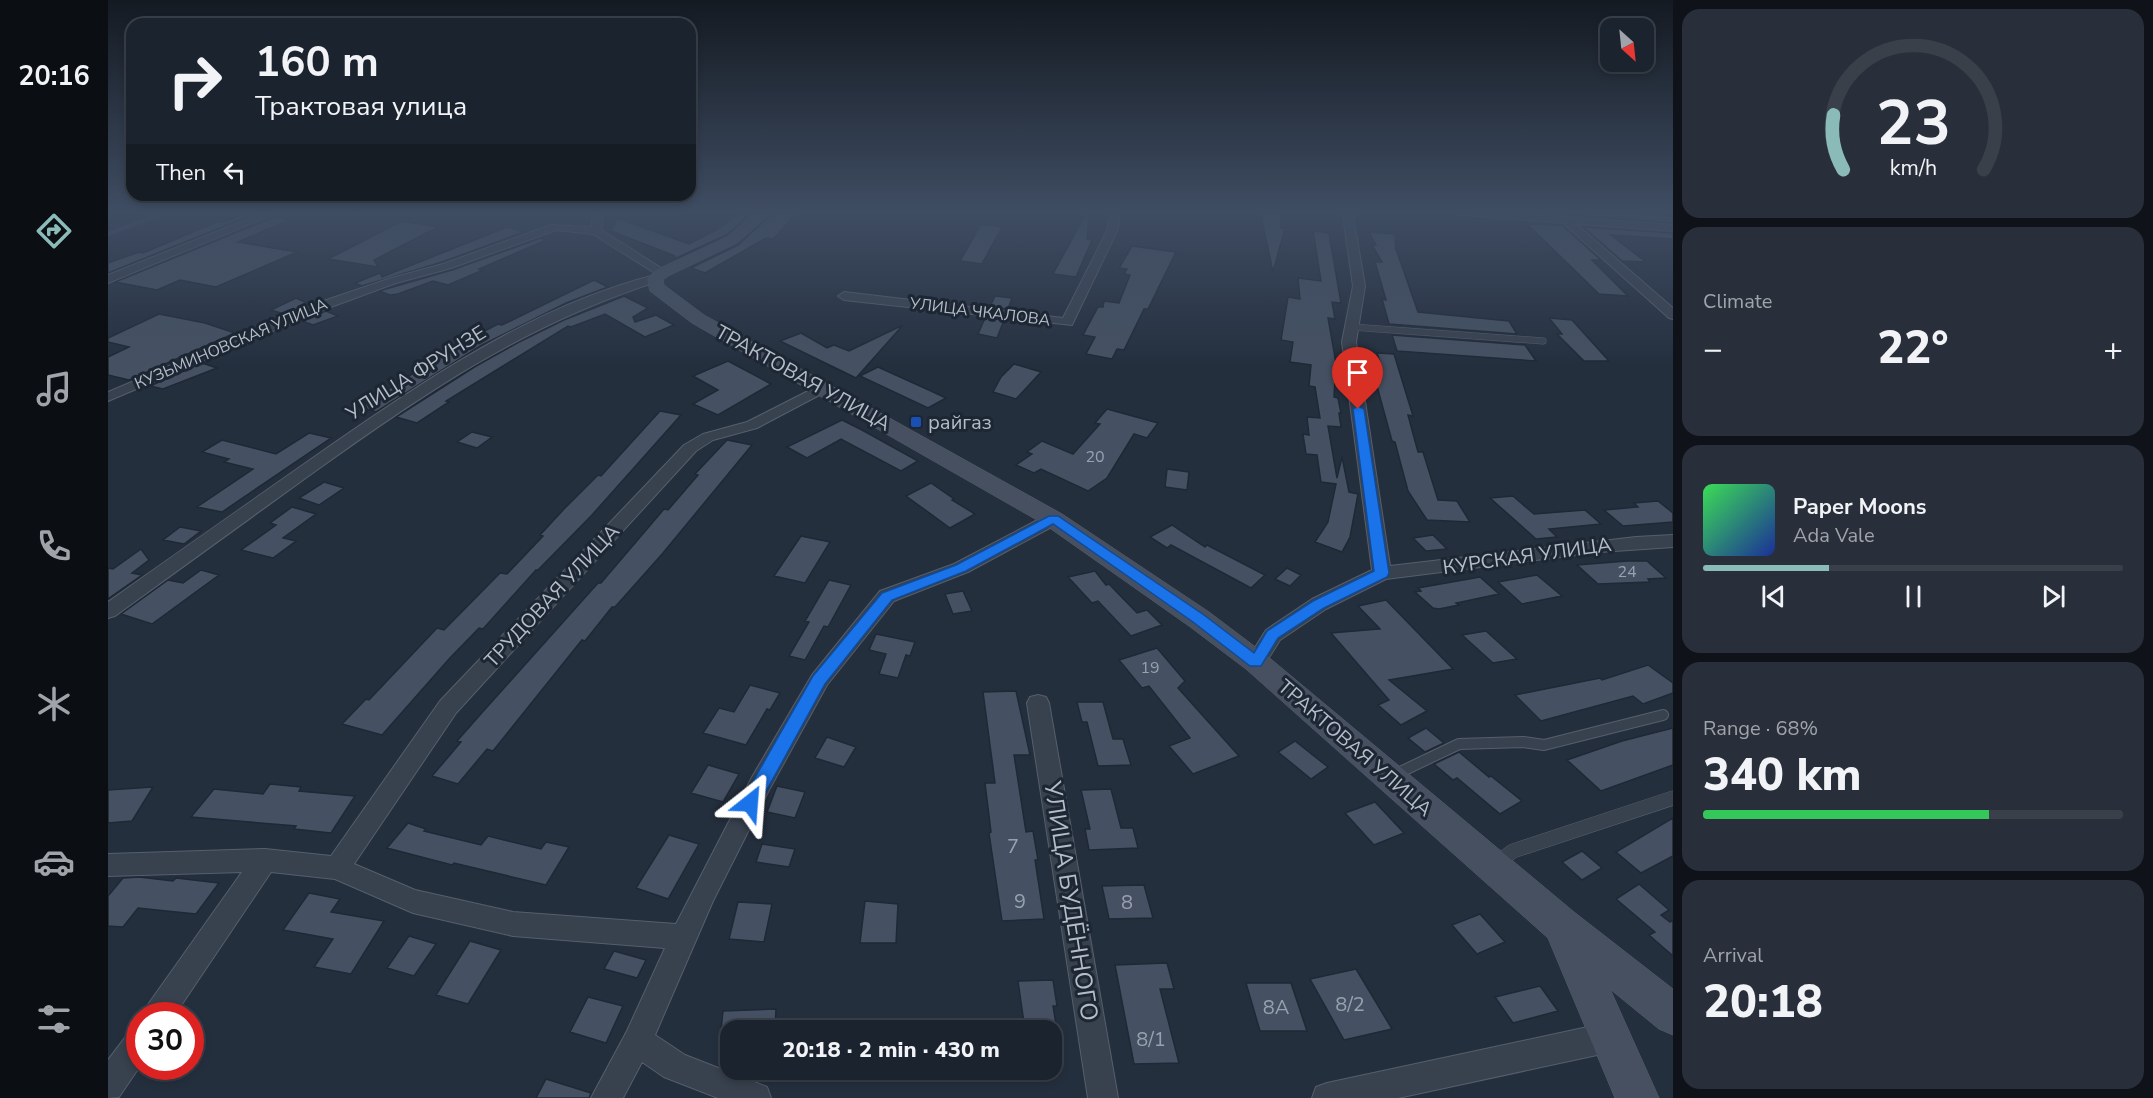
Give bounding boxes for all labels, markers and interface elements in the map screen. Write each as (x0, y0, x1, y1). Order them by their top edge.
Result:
north arrow (1600, 18, 1654, 72)
map controls (1600, 18, 1654, 72)
text: 160 m (255, 34, 379, 91)
icon: right (156, 42, 234, 120)
text: 20:16 (18, 58, 90, 95)
text: 23 (1876, 82, 1950, 167)
text: Трактовая улица (255, 88, 467, 125)
text: km/h (1889, 154, 1937, 184)
icon: left (218, 156, 251, 189)
text: Then (156, 158, 206, 188)
icon: directions (33, 210, 75, 252)
text: Climate (1703, 288, 1772, 315)
street label: УЛИЦА ЧКАЛОВА (908, 292, 1052, 332)
street label: КУЗЬМИНОВСКАЯ УЛИЦА (131, 293, 331, 395)
text: 22° (1877, 318, 1949, 379)
street label: УЛИЦА ФРУНЗЕ (340, 319, 491, 427)
street label: ТРАКТОВАЯ УЛИЦА (711, 319, 896, 438)
text: − (1703, 327, 1723, 372)
text: + (2103, 327, 2123, 372)
pin (1332, 347, 1383, 409)
icon: arrive (1341, 356, 1374, 389)
icon: music (33, 368, 75, 410)
place label: райгаз (928, 409, 992, 436)
marker: райгаз (909, 415, 923, 429)
house number: 20 (1085, 446, 1105, 468)
text: Paper Moons (1793, 492, 1927, 522)
street label: ТРУДОВАЯ УЛИЦА (478, 518, 626, 673)
text: Ada Vale (1793, 522, 1875, 549)
icon: phone (33, 525, 75, 567)
street label: КУРСКАЯ УЛИЦА (1441, 531, 1613, 581)
house number: 24 (1617, 561, 1637, 583)
icon: previous (1757, 580, 1790, 613)
icon: pause (1897, 580, 1930, 613)
icon: next (2037, 580, 2070, 613)
house number: 19 (1140, 657, 1160, 679)
street label: ТРАКТОВАЯ УЛИЦА (1272, 673, 1438, 823)
icon: climate (33, 683, 75, 725)
text: Range · 68% (1703, 715, 1818, 742)
text: 340 km (1703, 745, 1862, 806)
position arrow (718, 771, 782, 835)
street label: УЛИЦА БУДЁННОГО (1036, 778, 1106, 1023)
house number: 7 (1007, 833, 1019, 860)
icon: car (33, 841, 75, 883)
house number: 9 (1014, 888, 1026, 915)
house number: 8 (1121, 889, 1133, 916)
text: Arrival (1703, 942, 1763, 969)
text: 20:18 (1703, 972, 1823, 1033)
house number: 8/2 (1335, 991, 1365, 1018)
house number: 8А (1263, 994, 1290, 1021)
icon: filters (33, 998, 75, 1040)
speed limit sign: 30 (126, 1002, 204, 1080)
house number: 8/1 (1136, 1026, 1166, 1053)
text: 20:18 · 2 min · 430 m (782, 1035, 1000, 1065)

